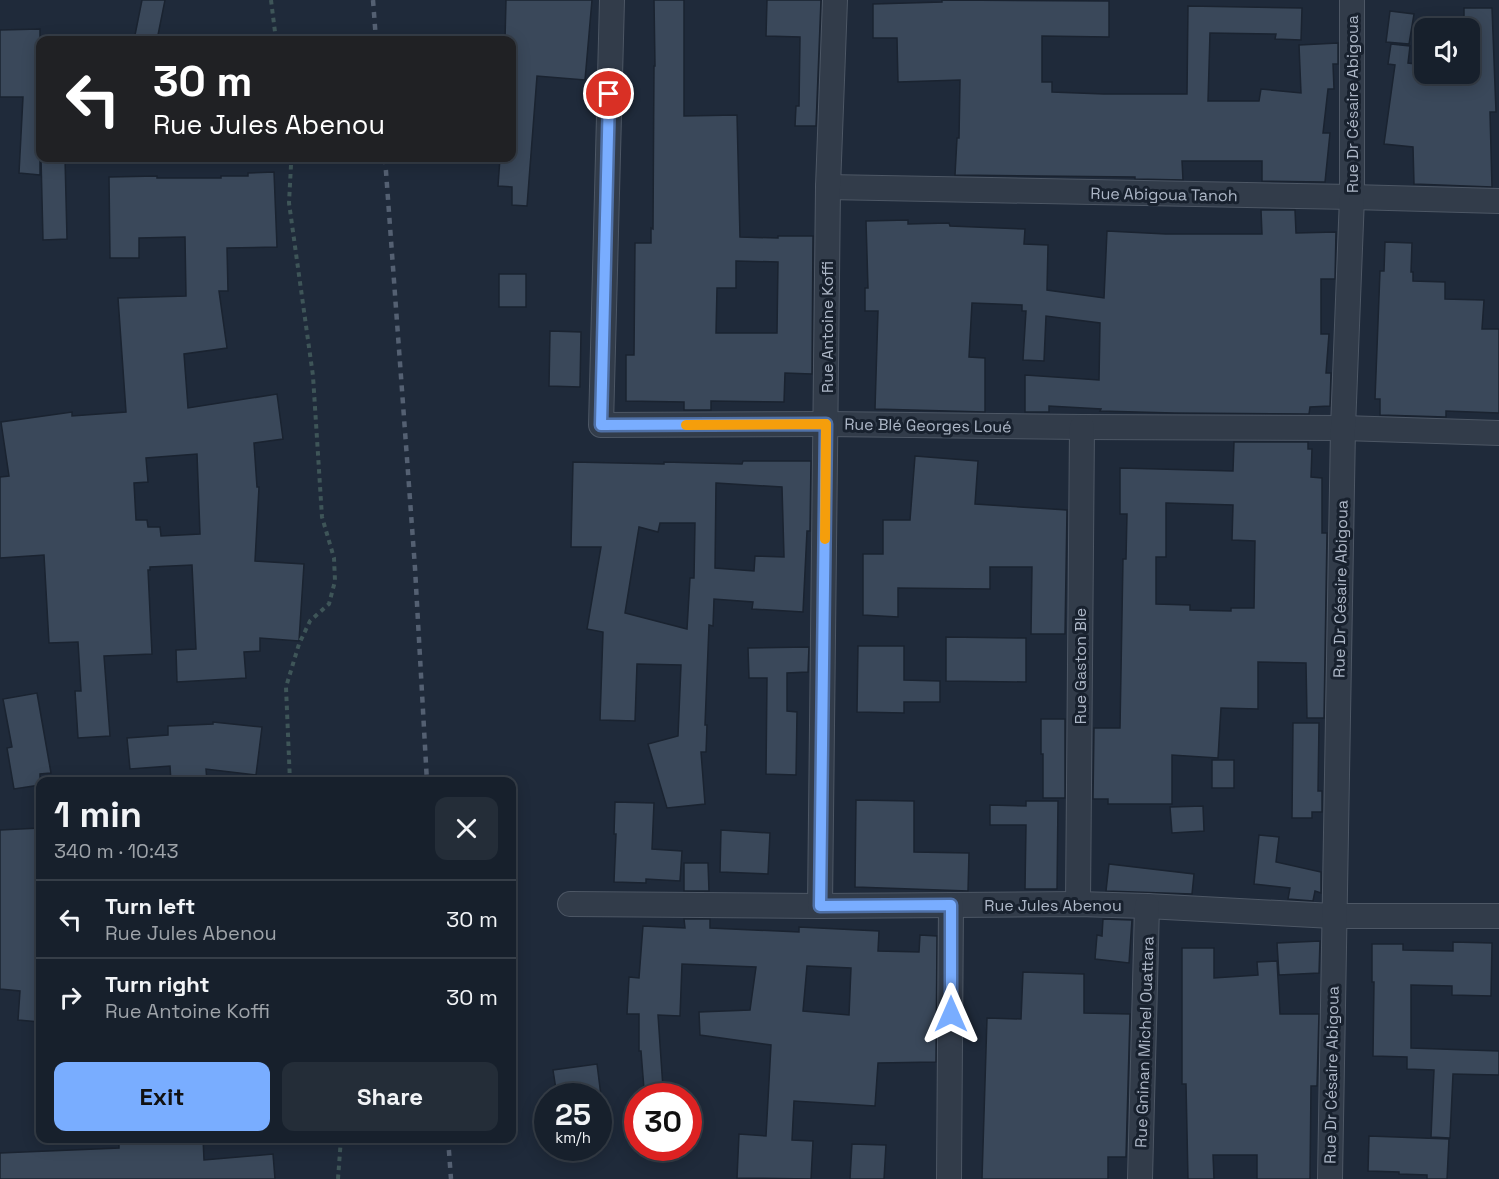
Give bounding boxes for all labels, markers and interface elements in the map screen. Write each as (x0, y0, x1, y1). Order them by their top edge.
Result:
street label: Rue Dr Césaire Abigoua (1342, 15, 1363, 193)
map controls (1414, 18, 1480, 84)
button: sound (1414, 18, 1480, 84)
text: 30 m (153, 55, 252, 108)
icon: left (54, 60, 132, 138)
pin (583, 68, 634, 119)
icon: arrive (592, 77, 625, 110)
text: Rue Jules Abenou (153, 107, 385, 142)
street label: Rue Abigoua Tanoh (1090, 183, 1238, 206)
street label: Rue Antoine Koffi (817, 261, 838, 393)
street label: Rue Blé Georges Loué (844, 414, 1012, 437)
street label: Rue Dr Césaire Abigoua (1328, 500, 1353, 678)
street label: Rue Gaston Ble (1070, 608, 1091, 724)
text: 1 min (54, 792, 142, 838)
button: close (435, 797, 498, 860)
text: 340 m · 10:43 (54, 838, 179, 864)
text: Turn left (105, 892, 195, 920)
street label: Rue Jules Abenou (984, 895, 1122, 916)
icon: left (54, 903, 87, 936)
text: 30 m (446, 905, 498, 933)
text: Rue Jules Abenou (105, 920, 277, 946)
street label: Rue Gninan Michel Ouattara (1130, 936, 1159, 1148)
text: Turn right (105, 970, 210, 998)
icon: right (54, 981, 87, 1014)
position arrow (919, 982, 983, 1046)
text: 30 m (446, 983, 498, 1011)
street label: Rue Dr Césaire Abigoua (1319, 986, 1344, 1164)
text: Rue Antoine Koffi (105, 998, 270, 1024)
button: Exit (54, 1062, 270, 1131)
button: Share (282, 1062, 498, 1131)
speed limit sign: 30 (624, 1083, 702, 1161)
text: 25 (555, 1095, 591, 1134)
text: km/h (555, 1128, 591, 1147)

